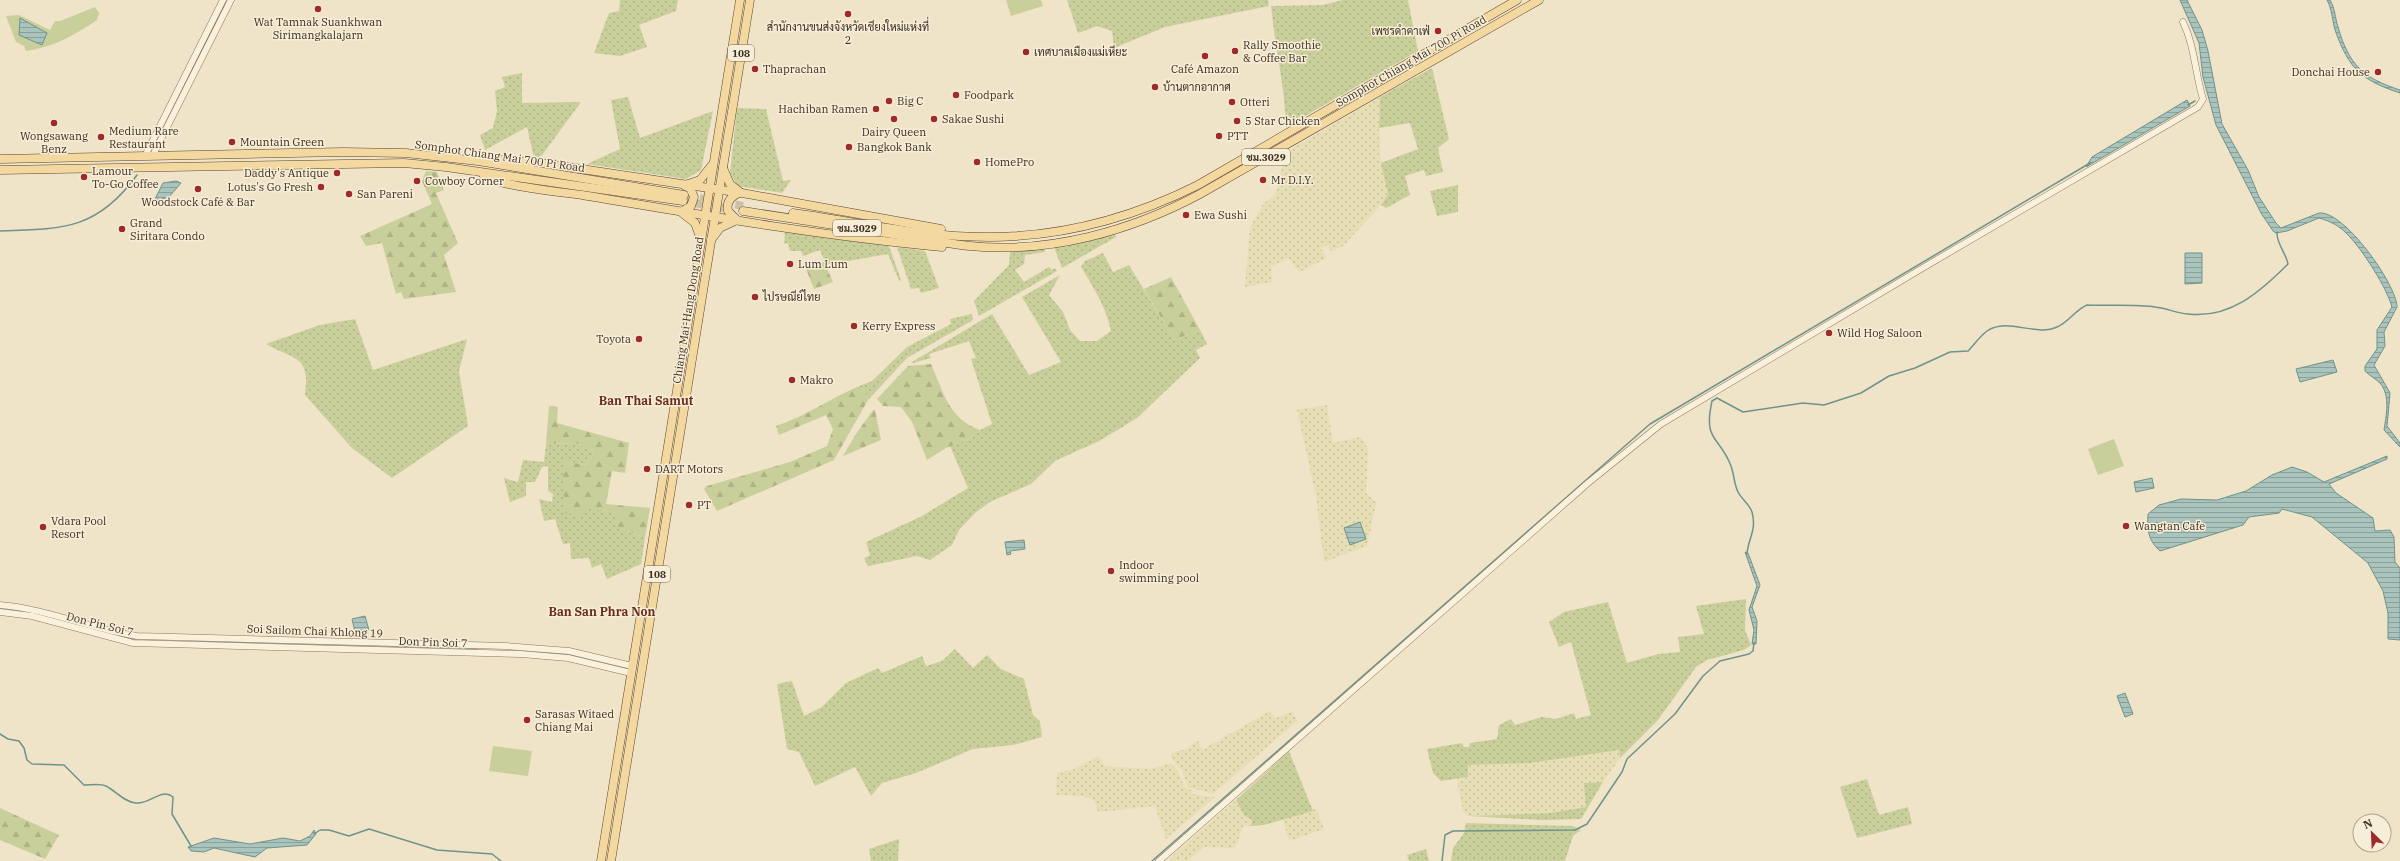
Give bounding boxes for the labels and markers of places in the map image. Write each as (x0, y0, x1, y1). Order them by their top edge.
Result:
marker: Wat Tamnak Suankhwan Sirimangkalajarn (313, 4, 323, 14)
marker: สำนักงานขนส่งจังหวัดเชียงใหม่แห่งที่ 2 (843, 9, 853, 19)
place label: Wat Tamnak Suankhwan Sirimangkalajarn (254, 15, 382, 42)
place label: สำนักงานขนส่งจังหวัดเชียงใหม่แห่งที่ 2 (767, 16, 929, 47)
place label: เพชรดำคาเฟ่ (1372, 24, 1430, 38)
marker: เพชรดำคาเฟ่ (1433, 26, 1443, 36)
place label: Rally Smoothie & Coffee Bar (1243, 38, 1321, 65)
place label: เทศบาลเมืองแม่เหียะ (1034, 44, 1128, 59)
marker: Rally Smoothie & Coffee Bar (1230, 46, 1240, 56)
marker: เทศบาลเมืองแม่เหียะ (1021, 47, 1031, 57)
marker: Café Amazon (1200, 51, 1210, 61)
place label: Thaprachan (763, 62, 826, 76)
place label: Café Amazon (1171, 62, 1239, 76)
marker: Thaprachan (750, 64, 760, 74)
place label: Donchai House (2292, 65, 2370, 79)
marker: Donchai House (2373, 67, 2383, 77)
place label: บ้านตากอากาศ (1163, 80, 1231, 94)
marker: บ้านตากอากาศ (1150, 82, 1160, 92)
place label: Foodpark (964, 88, 1014, 102)
marker: Foodpark (951, 90, 961, 100)
place label: Big C (897, 94, 924, 108)
place label: Otteri (1240, 95, 1270, 109)
marker: Big C (884, 96, 894, 106)
marker: Otteri (1227, 97, 1237, 107)
place label: Hachiban Ramen (778, 102, 868, 116)
marker: Hachiban Ramen (871, 104, 881, 114)
place label: Sakae Sushi (942, 112, 1005, 126)
marker: Dairy Queen (889, 114, 899, 124)
marker: Sakae Sushi (929, 114, 939, 124)
place label: 5 Star Chicken (1245, 114, 1320, 128)
marker: 5 Star Chicken (1232, 116, 1242, 126)
marker: Wongsawang Benz (49, 118, 59, 128)
place label: Medium Rare Restaurant (109, 124, 179, 151)
place label: Dairy Queen (862, 125, 926, 139)
place label: Wongsawang Benz (20, 129, 88, 156)
place label: PTT (1227, 129, 1248, 143)
marker: PTT (1214, 131, 1224, 141)
marker: Medium Rare Restaurant (96, 132, 106, 142)
place label: Mountain Green (240, 135, 324, 149)
marker: Mountain Green (227, 137, 237, 147)
place label: Bangkok Bank (857, 140, 932, 154)
marker: Bangkok Bank (844, 142, 854, 152)
place label: HomePro (985, 155, 1034, 169)
marker: HomePro (972, 157, 982, 167)
place label: Lamour To-Go Coffee (92, 164, 159, 191)
place label: Daddy's Antique (244, 166, 329, 180)
marker: Daddy's Antique (332, 168, 342, 178)
marker: Lamour To-Go Coffee (79, 172, 89, 182)
place label: Mr D.I.Y. (1271, 173, 1314, 187)
place label: Cowboy Corner (425, 174, 504, 188)
marker: Mr D.I.Y. (1258, 175, 1268, 185)
marker: Cowboy Corner (412, 176, 422, 186)
place label: Lotus's Go Fresh (227, 180, 313, 194)
marker: Lotus's Go Fresh (316, 182, 326, 192)
marker: Woodstock Café & Bar (193, 184, 203, 194)
place label: San Pareni (357, 187, 414, 201)
marker: San Pareni (344, 189, 354, 199)
place label: Woodstock Café & Bar (141, 195, 255, 209)
place label: Ewa Sushi (1194, 208, 1248, 222)
marker: Ewa Sushi (1181, 210, 1191, 220)
place label: Grand Siritara Condo (130, 216, 205, 243)
marker: Grand Siritara Condo (117, 224, 127, 234)
place label: Lum Lum (798, 257, 849, 271)
marker: Lum Lum (785, 259, 795, 269)
place label: ไปรษณีย์ไทย (762, 289, 821, 304)
marker: ไปรษณีย์ไทย (750, 292, 760, 302)
place label: Kerry Express (862, 319, 935, 333)
marker: Kerry Express (849, 321, 859, 331)
place label: Wild Hog Saloon (1837, 326, 1922, 340)
marker: Wild Hog Saloon (1824, 328, 1834, 338)
place label: Toyota (596, 332, 631, 346)
marker: Toyota (634, 334, 644, 344)
place label: Makro (800, 373, 833, 387)
marker: Makro (787, 375, 797, 385)
place label: DART Motors (655, 462, 723, 476)
marker: DART Motors (642, 464, 652, 474)
place label: PT (697, 498, 711, 512)
marker: PT (684, 500, 694, 510)
place label: Vdara Pool Resort (51, 514, 106, 541)
place label: Wangtan Cafe (2134, 519, 2205, 533)
marker: Wangtan Cafe (2121, 521, 2131, 531)
marker: Vdara Pool Resort (38, 522, 48, 532)
place label: Indoor swimming pool (1119, 558, 1199, 585)
marker: Indoor swimming pool (1106, 566, 1116, 576)
place label: Sarasas Witaed Chiang Mai (535, 707, 614, 734)
marker: Sarasas Witaed Chiang Mai (522, 715, 532, 725)

